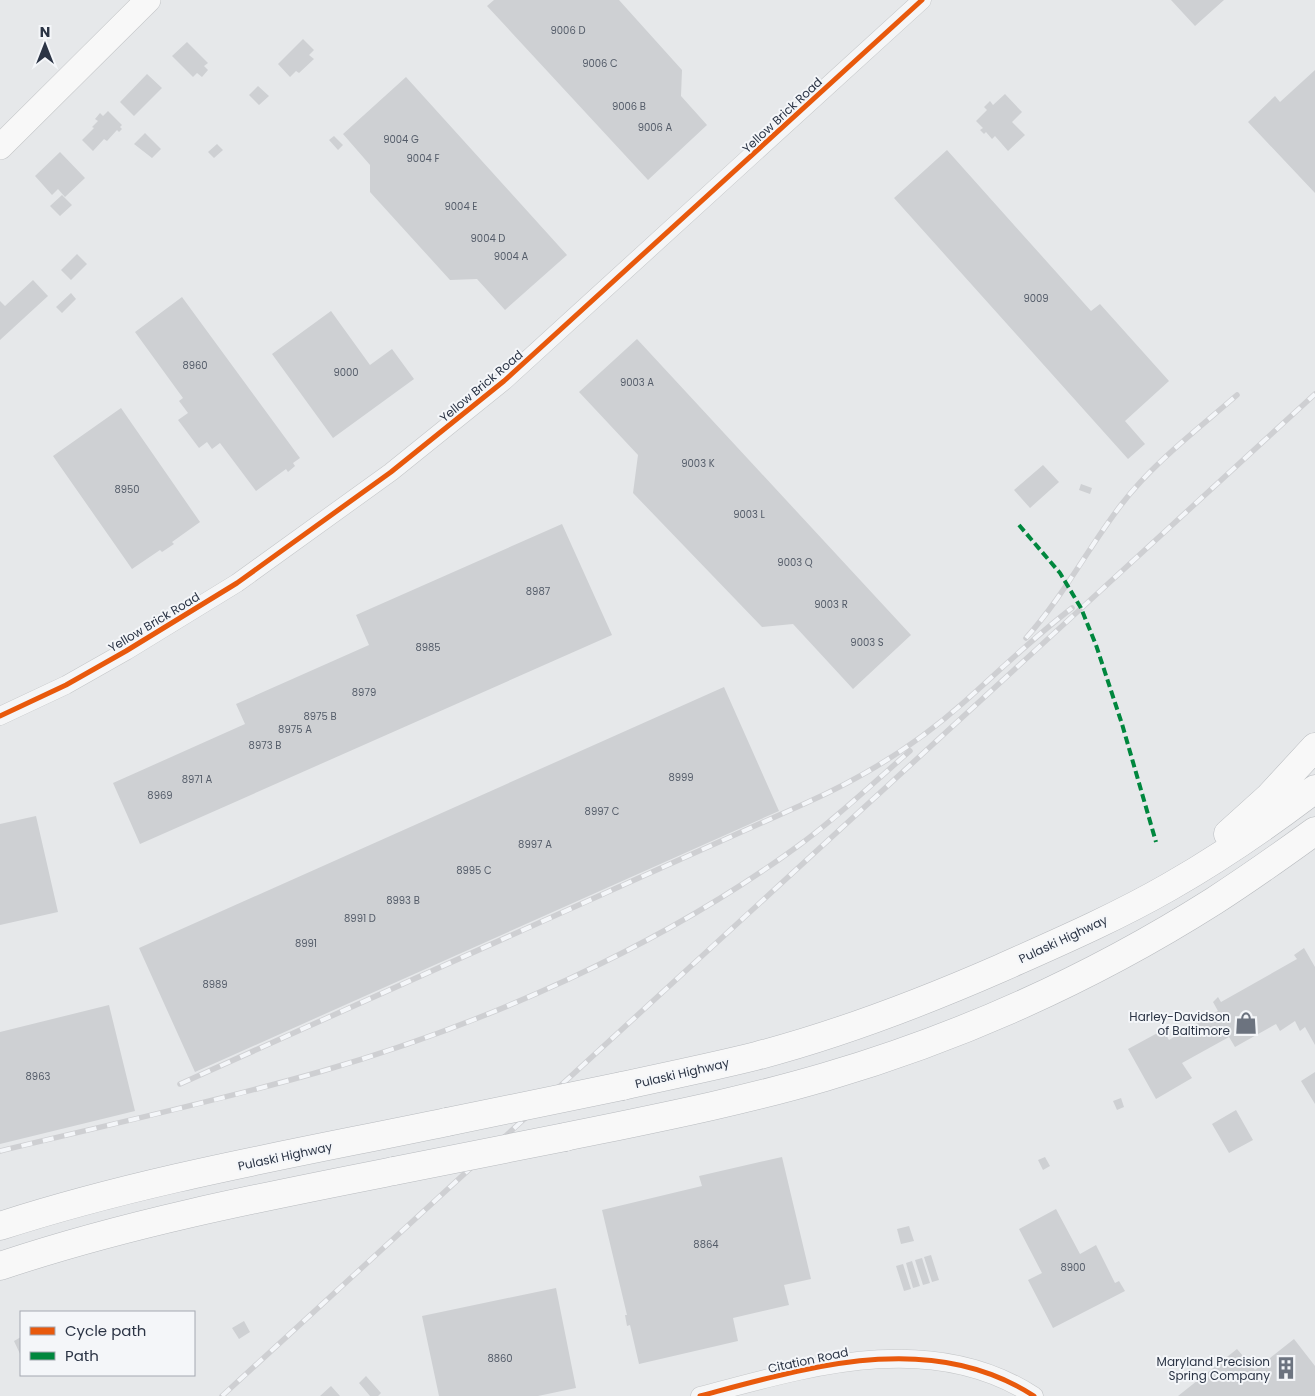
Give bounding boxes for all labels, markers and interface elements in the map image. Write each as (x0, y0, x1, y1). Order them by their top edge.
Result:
north arrow (20, 20, 70, 70)
text: N (40, 22, 50, 42)
house number: 9006 D (551, 23, 585, 38)
house number: 9006 C (582, 56, 618, 71)
street label: Yellow Brick Road (738, 73, 826, 157)
house number: 9006 B (612, 99, 646, 114)
house number: 9006 A (638, 120, 673, 135)
house number: 9004 G (383, 132, 419, 147)
house number: 9004 F (407, 151, 439, 166)
house number: 9004 E (445, 199, 477, 214)
house number: 9004 D (471, 231, 505, 246)
house number: 9004 A (494, 249, 529, 264)
house number: 9009 (1023, 291, 1049, 306)
street label: Yellow Brick Road (436, 346, 526, 426)
house number: 8960 (182, 358, 208, 373)
house number: 9000 (333, 365, 359, 380)
house number: 9003 A (620, 375, 654, 390)
house number: 9003 K (681, 456, 715, 471)
house number: 8950 (114, 482, 140, 497)
house number: 9003 L (733, 507, 766, 522)
house number: 9003 Q (777, 555, 813, 570)
house number: 8987 (526, 584, 551, 599)
street label: Yellow Brick Road (105, 588, 203, 656)
house number: 9003 R (814, 597, 848, 612)
house number: 9003 S (850, 635, 884, 650)
house number: 8985 (415, 640, 441, 655)
house number: 8979 (352, 685, 376, 700)
house number: 8975 B (303, 709, 337, 724)
house number: 8975 A (278, 722, 312, 737)
house number: 8973 B (249, 738, 281, 753)
house number: 8999 (668, 770, 694, 785)
house number: 8971 A (182, 772, 213, 787)
house number: 8969 (147, 788, 173, 803)
house number: 8997 C (585, 804, 620, 819)
house number: 8997 A (518, 837, 552, 852)
house number: 8995 C (456, 863, 492, 878)
house number: 8993 B (386, 893, 420, 908)
house number: 8991 D (344, 911, 376, 926)
street label: Pulaski Highway (1016, 911, 1110, 967)
house number: 8991 (295, 936, 317, 951)
house number: 8989 (202, 977, 228, 992)
place label: Harley-Davidson of Baltimore (1129, 1008, 1230, 1039)
shop icon: Harley-Davidson of Baltimore (1233, 1010, 1259, 1036)
street label: Pulaski Highway (633, 1054, 731, 1092)
house number: 8963 (26, 1069, 51, 1084)
street label: Pulaski Highway (236, 1138, 334, 1174)
house number: 8864 (693, 1237, 719, 1252)
house number: 8900 (1060, 1260, 1086, 1275)
legend (20, 1311, 195, 1376)
text: Cycle path (65, 1320, 146, 1341)
street label: Citation Road (766, 1343, 850, 1377)
text: Path (65, 1345, 99, 1366)
house number: 8860 (487, 1351, 513, 1366)
place label: Maryland Precision Spring Company (1157, 1353, 1270, 1384)
building icon: Maryland Precision Spring Company (1273, 1355, 1299, 1381)

